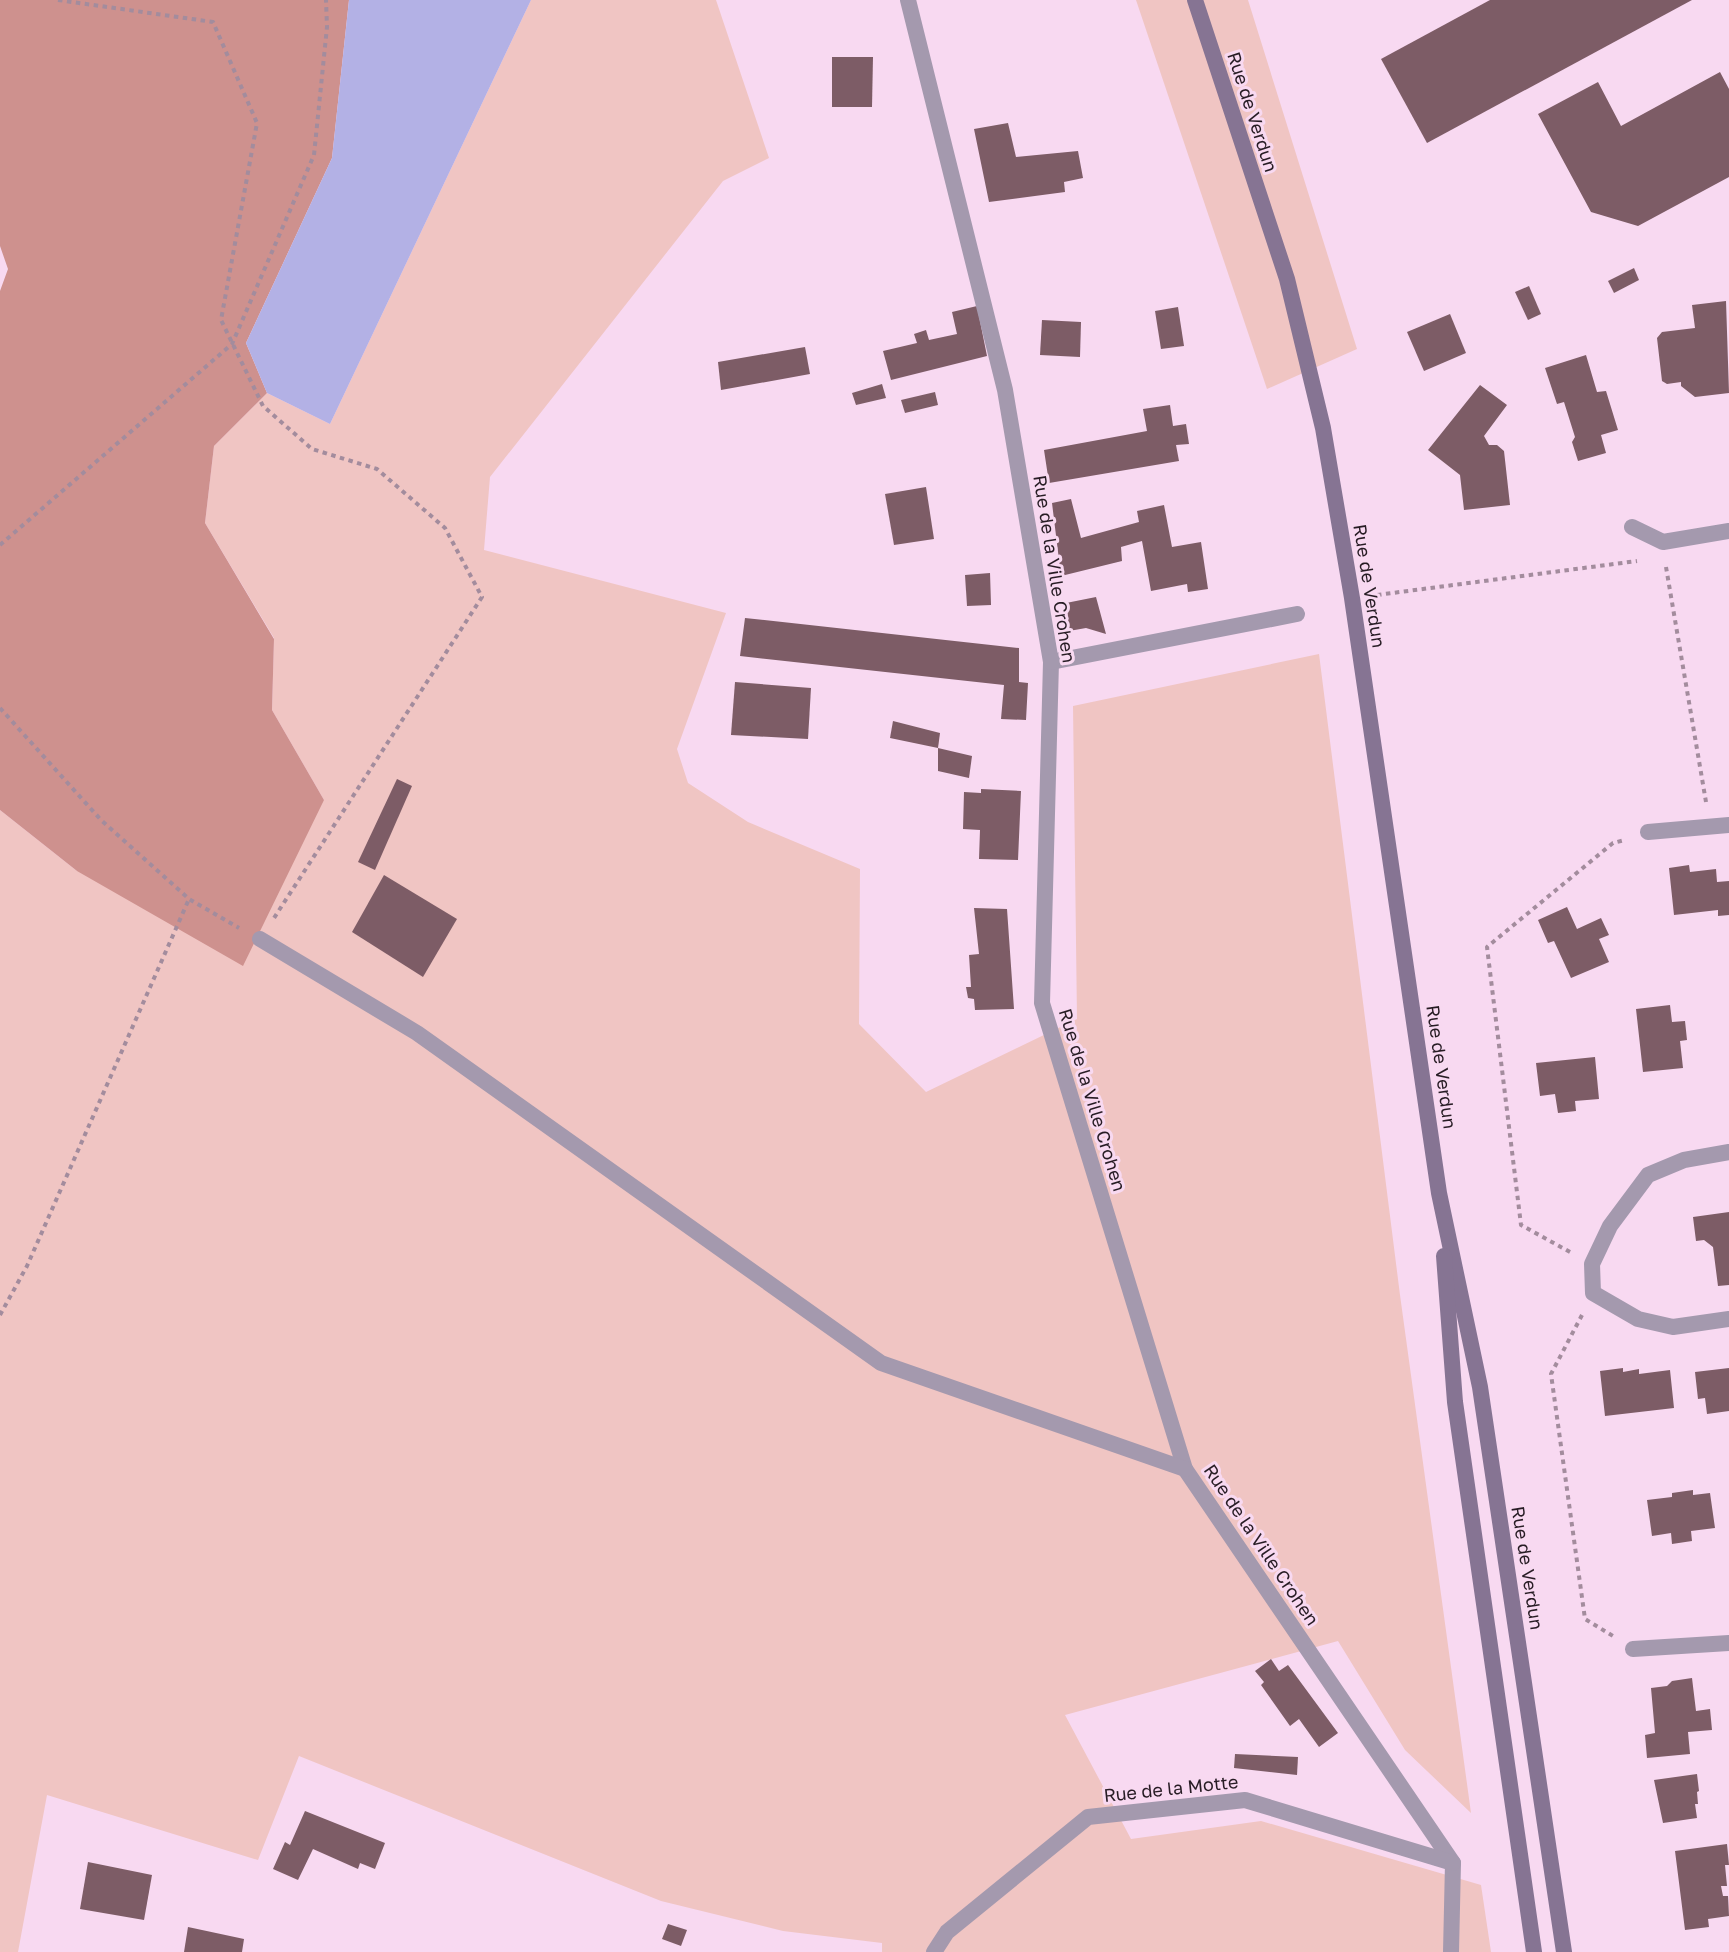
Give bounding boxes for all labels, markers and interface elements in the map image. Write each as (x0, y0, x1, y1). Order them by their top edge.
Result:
street label: Rue de Verdun (1223, 49, 1283, 175)
street label: Rue de la Ville Crohen (1029, 473, 1081, 664)
street label: Rue de Verdun (1349, 522, 1391, 649)
street label: Rue de Verdun (1422, 1003, 1462, 1130)
street label: Rue de la Ville Crohen (1055, 1006, 1131, 1194)
street label: Rue de la Ville Crohen (1200, 1460, 1324, 1629)
street label: Rue de Verdun (1507, 1504, 1549, 1631)
street label: Rue de la Motte (1103, 1770, 1239, 1806)

